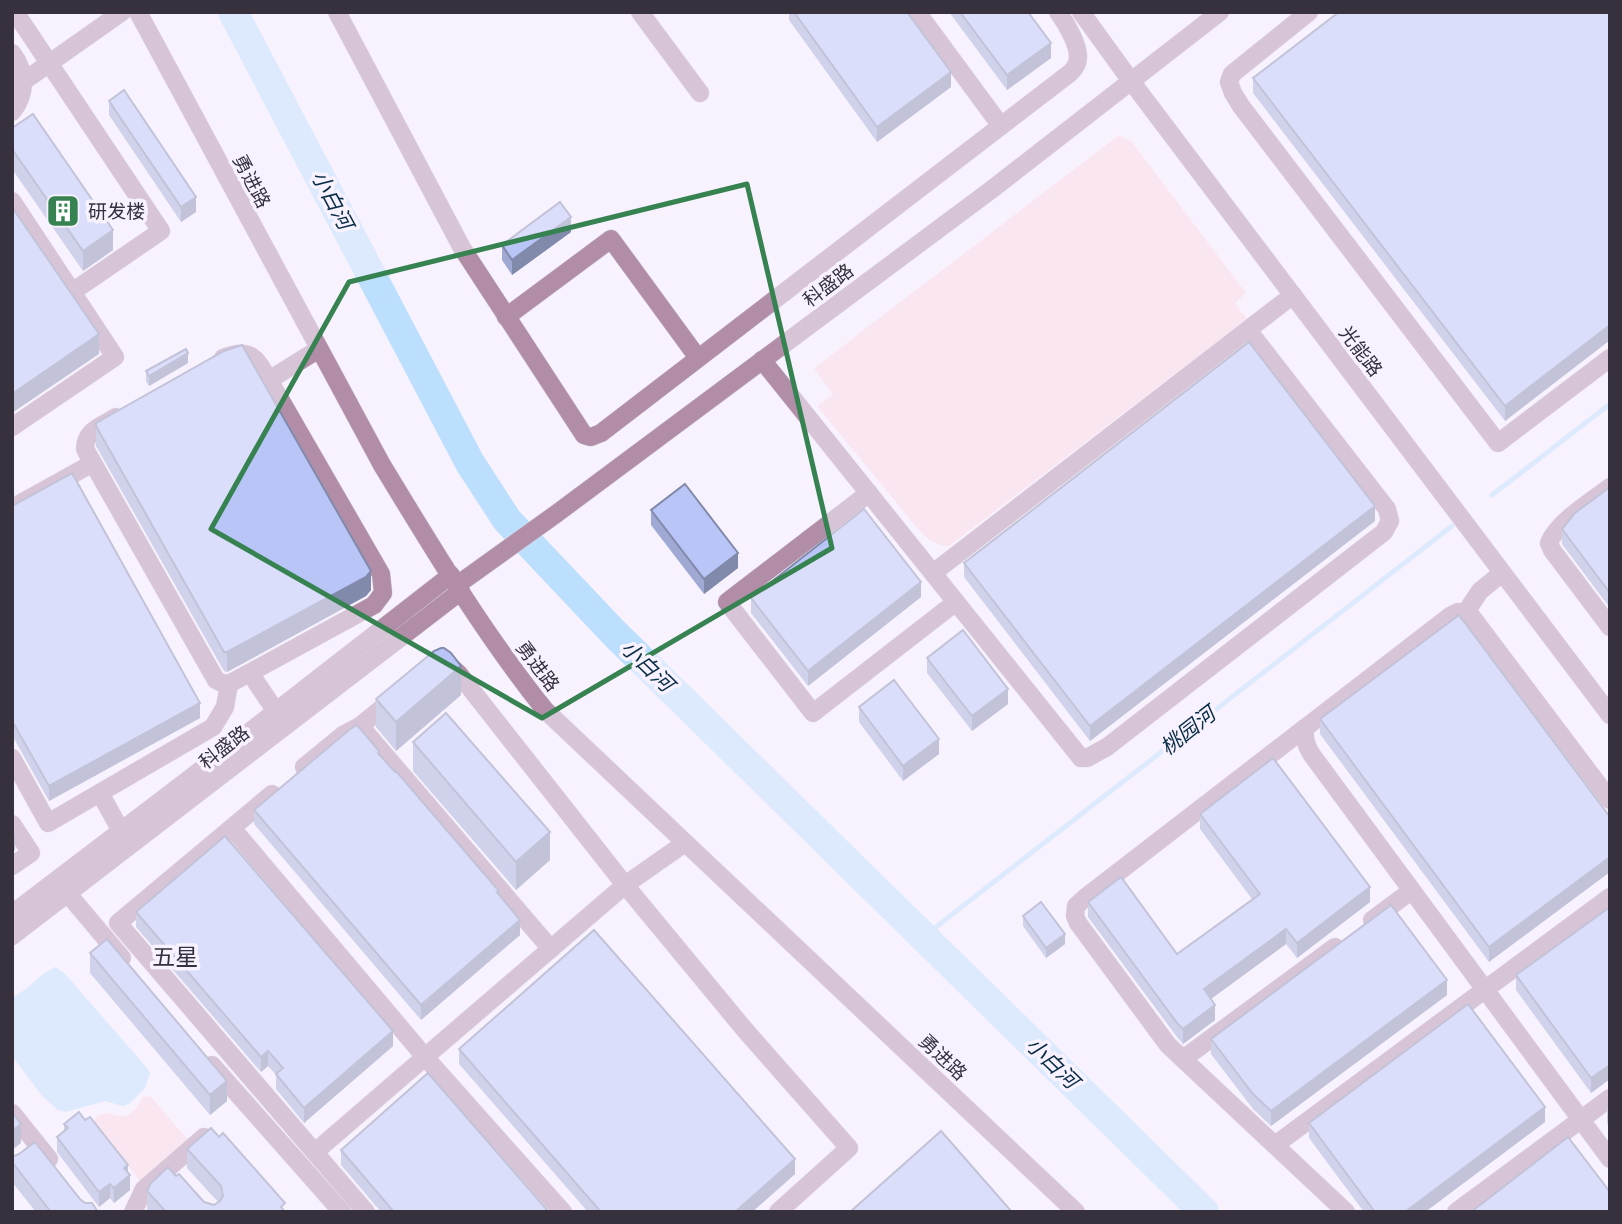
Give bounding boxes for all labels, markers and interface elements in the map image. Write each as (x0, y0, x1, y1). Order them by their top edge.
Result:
street label: 勇进路 (228, 151, 275, 212)
water label: 小白河 (306, 166, 360, 237)
building icon: 研发楼 (44, 192, 82, 230)
place label: 研发楼 (88, 200, 145, 223)
street label: 科盛路 (799, 259, 858, 312)
street label: 光能路 (1334, 322, 1387, 381)
water label: 小白河 (615, 635, 682, 700)
street label: 勇进路 (511, 637, 564, 696)
water label: 桃园河 (1155, 699, 1224, 761)
street label: 科盛路 (195, 721, 254, 774)
district label: 五星 (152, 943, 198, 971)
street label: 勇进路 (914, 1030, 971, 1085)
water label: 小白河 (1020, 1032, 1087, 1097)

